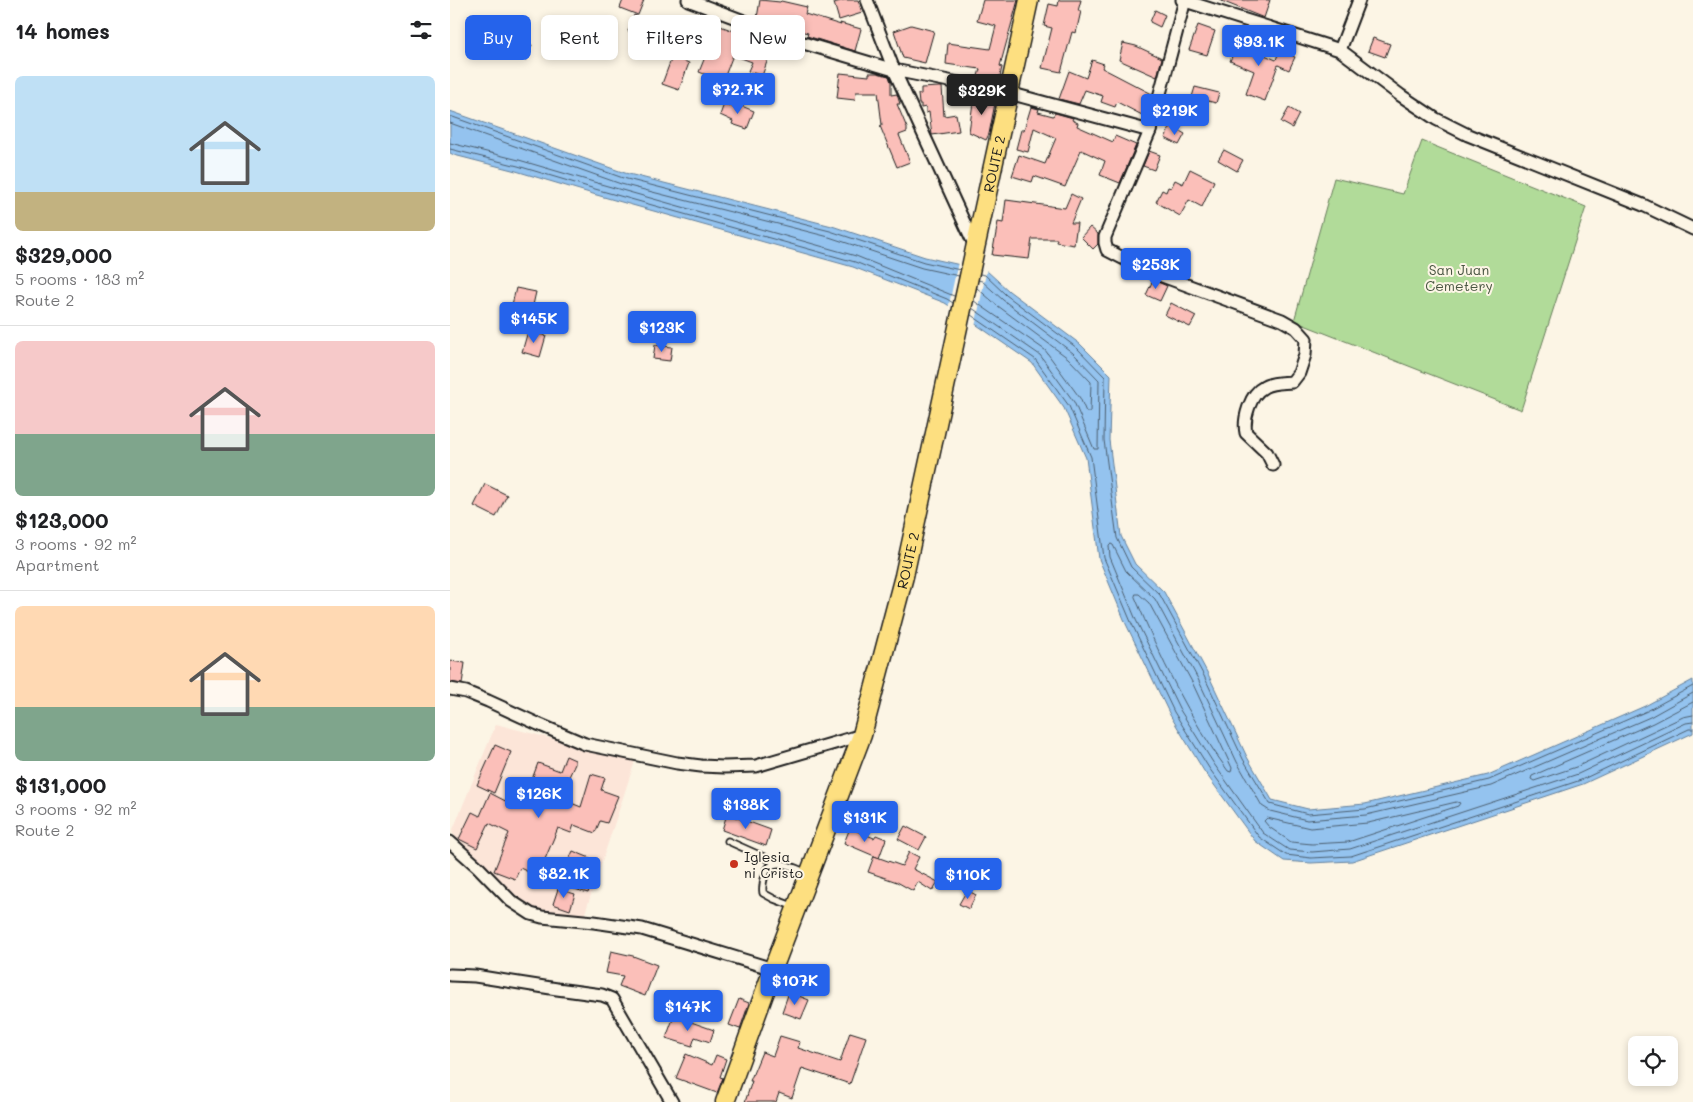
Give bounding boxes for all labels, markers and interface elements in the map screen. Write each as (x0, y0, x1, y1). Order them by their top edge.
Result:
chip: Buy (465, 15, 531, 60)
chip: Rent (541, 15, 618, 60)
chip: Filters (628, 15, 721, 60)
chip: New (731, 15, 805, 60)
icon: filters (407, 16, 435, 44)
text: 14 homes (15, 17, 110, 44)
pin: $93.1K (1218, 24, 1300, 67)
text: $93.1K (1233, 30, 1285, 51)
pin: $72.7K (697, 72, 779, 115)
pin: $329K (947, 74, 1017, 116)
text: $72.7K (712, 78, 764, 99)
text: $329K (958, 79, 1006, 100)
pin: $219K (1140, 94, 1210, 136)
text: $219K (1152, 99, 1198, 120)
icon: home (180, 108, 270, 198)
street label: ROUTE 2 (978, 134, 1009, 194)
text: $329,000 (15, 241, 112, 268)
pin: $253K (1121, 248, 1191, 290)
text: $253K (1132, 253, 1180, 274)
park label: San Juan Cemetery (1425, 260, 1493, 295)
text: 5 rooms · 183 m² (15, 268, 144, 289)
text: Route 2 (15, 289, 74, 310)
pin: $145K (499, 302, 569, 344)
text: $145K (511, 307, 558, 328)
pin: $123K (627, 310, 697, 353)
text: $123K (639, 316, 685, 337)
icon: home (180, 374, 270, 464)
text: $123,000 (15, 506, 109, 533)
street label: ROUTE 2 (891, 530, 923, 591)
text: 3 rooms · 92 m² (15, 533, 137, 554)
text: Apartment (15, 554, 100, 575)
icon: home (180, 639, 270, 729)
text: $131,000 (15, 771, 106, 798)
pin: $126K (504, 776, 574, 819)
text: $126K (516, 782, 562, 803)
pin: $138K (711, 788, 781, 830)
text: $138K (722, 793, 770, 814)
text: 3 rooms · 92 m² (15, 798, 137, 819)
pin: $131K (830, 800, 900, 843)
text: $131K (843, 806, 887, 827)
text: Route 2 (15, 819, 74, 840)
place label: Iglesia ni Cristo (744, 847, 803, 882)
pin: $82.1K (523, 856, 605, 899)
marker: Iglesia ni Cristo (728, 858, 740, 870)
pin: $110K (933, 858, 1003, 900)
text: $82.1K (538, 862, 590, 883)
text: $110K (946, 863, 990, 884)
pin: $107K (760, 964, 830, 1006)
text: $107K (772, 969, 818, 990)
pin: $147K (653, 990, 723, 1032)
text: $147K (665, 995, 711, 1016)
map controls (1628, 1036, 1678, 1086)
button: locate (1628, 1036, 1678, 1086)

